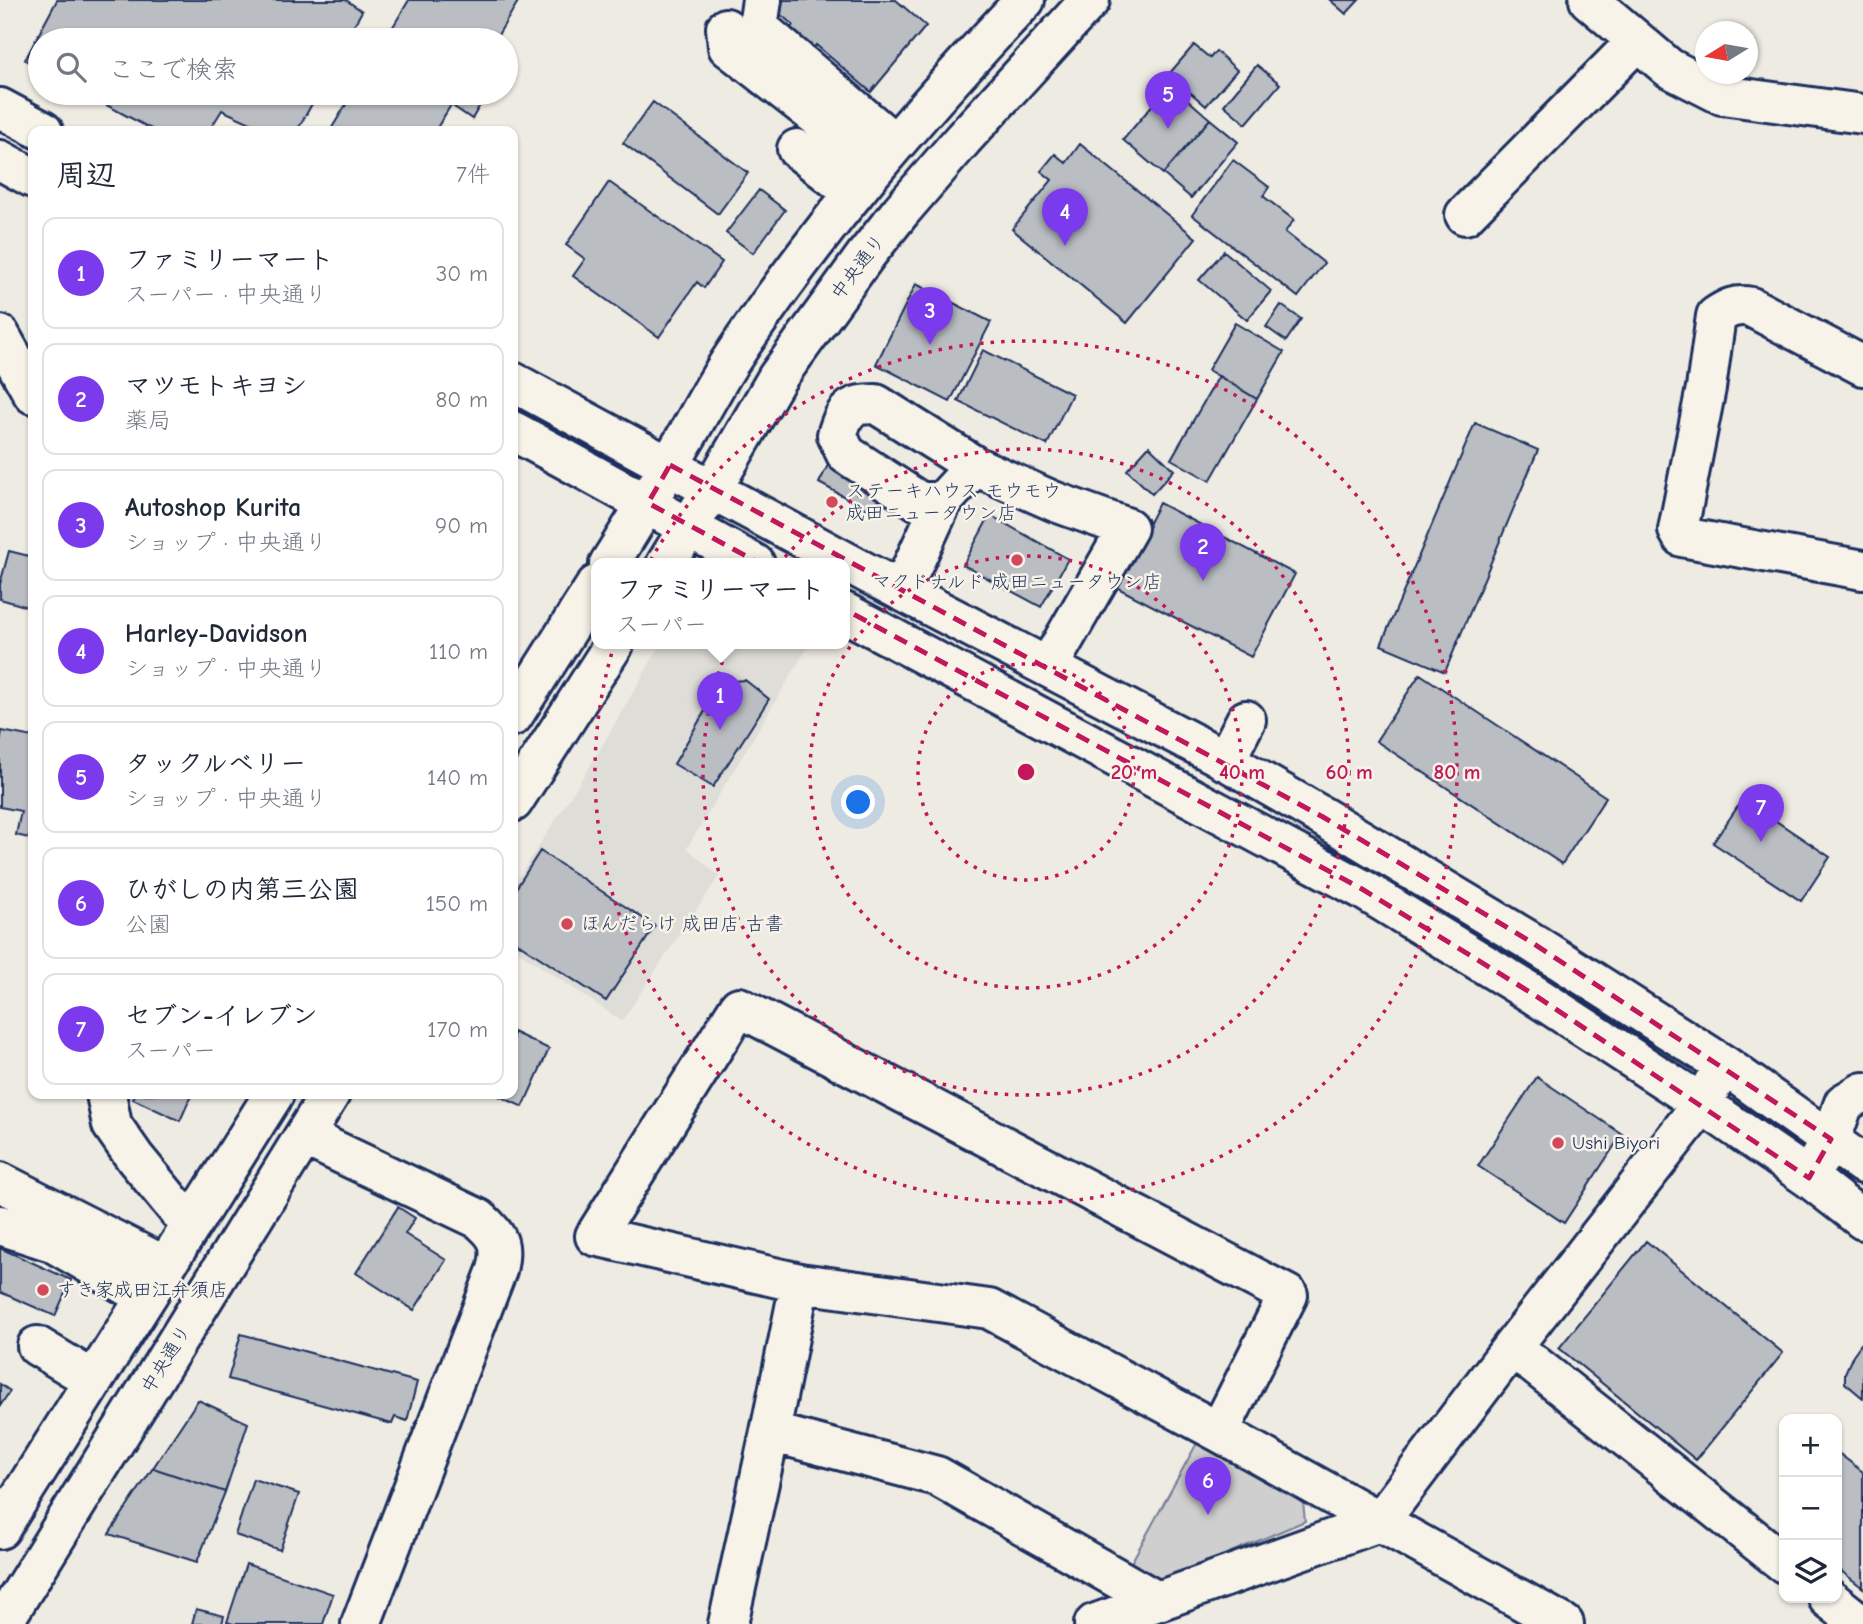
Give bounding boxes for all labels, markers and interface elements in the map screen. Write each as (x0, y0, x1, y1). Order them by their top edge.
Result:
north arrow (1695, 21, 1758, 84)
search box (28, 28, 518, 105)
icon: search (52, 48, 90, 86)
text: ここで検索 (108, 55, 238, 85)
pin: 5 (1145, 71, 1191, 129)
text: 周辺 (56, 158, 116, 193)
text: 7件 (456, 161, 490, 188)
pin: 4 (1042, 188, 1088, 246)
street label: 中央通り (826, 230, 890, 304)
text: ファミリーマート (125, 245, 334, 275)
text: 1 (76, 260, 86, 287)
text: 30 m (436, 260, 488, 287)
text: スーパー · 中央通り (125, 281, 328, 308)
pin: 3 (907, 287, 953, 345)
text: マツモトキヨシ (125, 371, 307, 401)
text: 2 (75, 386, 87, 413)
text: 80 m (435, 386, 488, 413)
text: 薬局 (125, 407, 171, 434)
place label: ステーキハウス モウモウ 成田ニュータウン店 (846, 480, 1061, 524)
text: Autoshop Kurita (125, 493, 301, 523)
marker: ステーキハウス モウモウ 成田ニュータウン店 (824, 494, 840, 510)
text: 3 (75, 512, 87, 539)
text: 90 m (435, 512, 488, 539)
pin: 2 (1180, 523, 1226, 581)
text: ショップ · 中央通り (125, 529, 328, 556)
marker: マクドナルド 成田ニュータウン店 (1009, 552, 1025, 568)
popup (591, 558, 850, 649)
place label: マクドナルド 成田ニュータウン店 (872, 571, 1162, 593)
text: ファミリーマート (616, 575, 825, 605)
text: スーパー (616, 611, 707, 638)
text: Harley-Davidson (125, 619, 308, 649)
text: 4 (76, 638, 86, 665)
text: 110 m (429, 638, 488, 665)
text: ショップ · 中央通り (125, 655, 328, 682)
pin: 1 (697, 672, 743, 730)
text: タックルベリー (125, 749, 306, 779)
centre of rings (1014, 760, 1038, 784)
text: 20 m (1111, 760, 1157, 784)
text: 40 m (1219, 760, 1265, 784)
text: 60 m (1325, 760, 1373, 784)
text: 80 m (1434, 760, 1480, 784)
text: 5 (75, 764, 87, 791)
text: 140 m (427, 764, 488, 791)
pin: 7 (1738, 784, 1784, 842)
text: ショップ · 中央通り (125, 785, 328, 812)
your location (841, 785, 875, 819)
text: ひがしの内第三公園 (125, 875, 359, 905)
text: 6 (75, 890, 87, 917)
text: 150 m (426, 890, 488, 917)
text: 公園 (125, 911, 171, 938)
place label: ほんだらけ 成田店 古書 (581, 913, 784, 935)
marker: ほんだらけ 成田店 古書 (559, 916, 575, 932)
text: セブン-イレブン (125, 1001, 318, 1031)
text: 7 (76, 1016, 86, 1043)
text: 170 m (427, 1016, 488, 1043)
text: スーパー (125, 1037, 216, 1064)
place label: Ushi Biyori (1572, 1132, 1660, 1154)
marker: Ushi Biyori (1550, 1135, 1566, 1151)
place label: すき家成田江弁須店 (57, 1279, 228, 1301)
marker: すき家成田江弁須店 (35, 1282, 51, 1298)
street label: 中央通り (137, 1321, 195, 1397)
map controls (1779, 1414, 1842, 1603)
button: + (1779, 1414, 1842, 1477)
pin: 6 (1185, 1457, 1231, 1515)
button: − (1779, 1477, 1842, 1540)
button: layers (1779, 1540, 1842, 1603)

